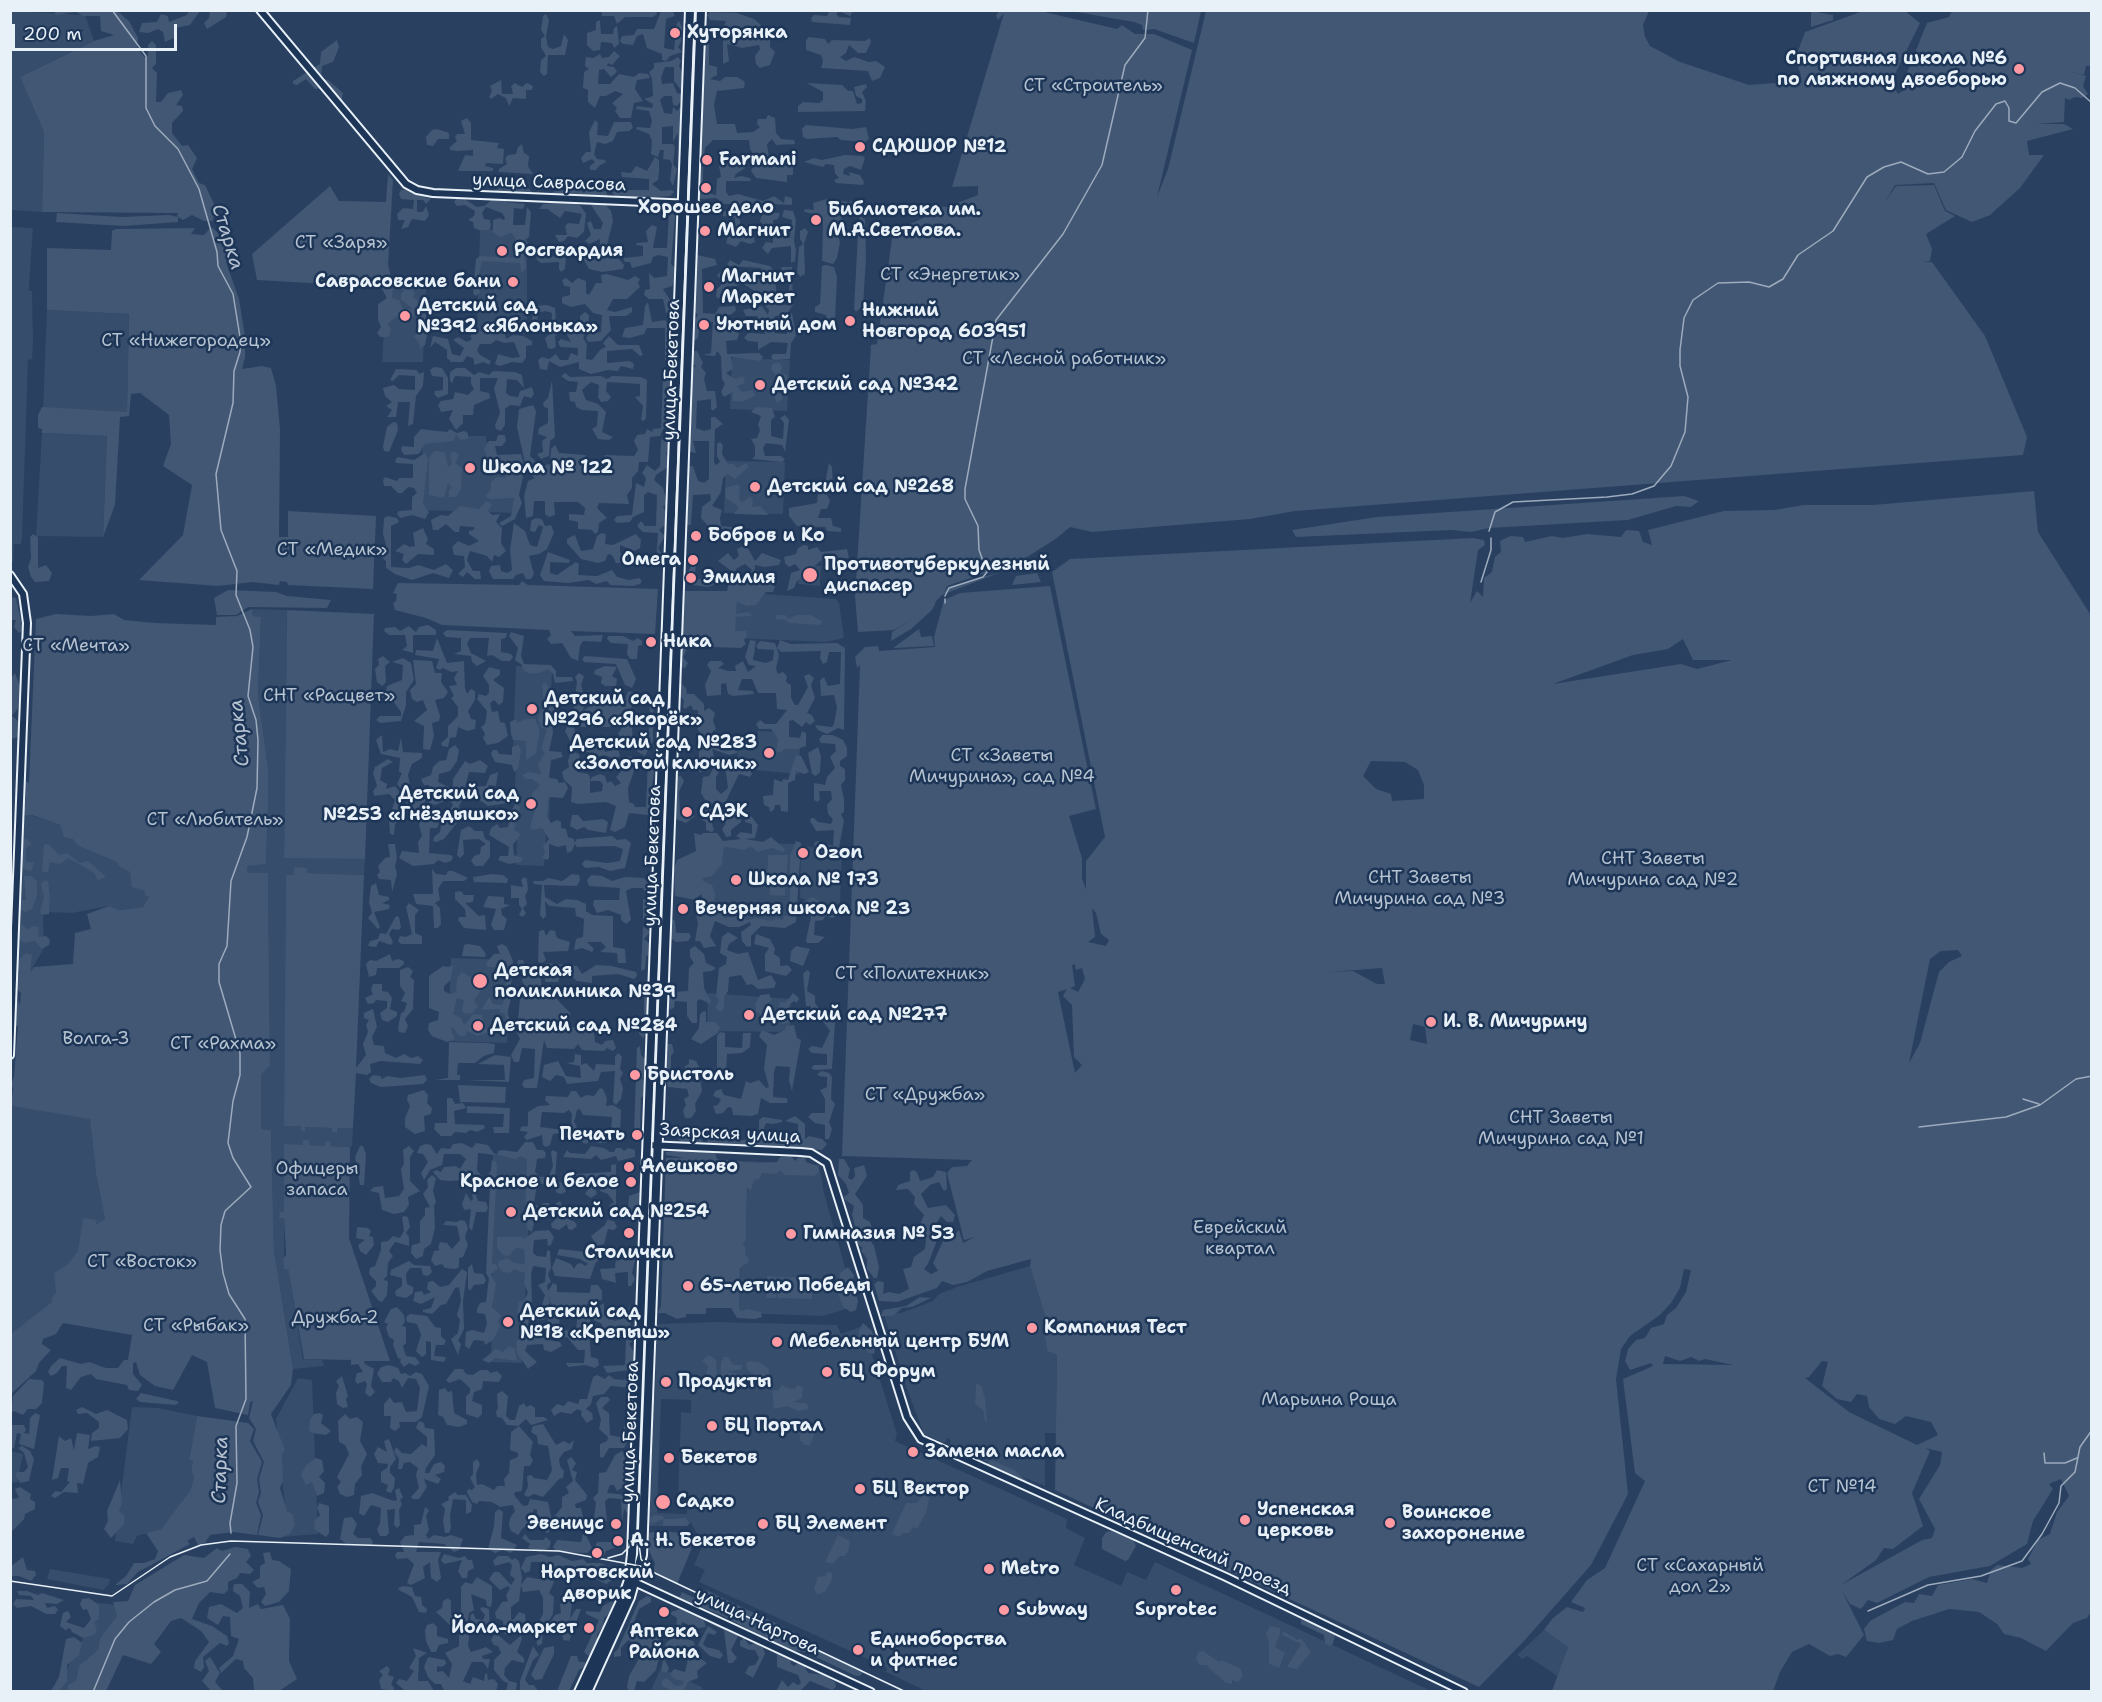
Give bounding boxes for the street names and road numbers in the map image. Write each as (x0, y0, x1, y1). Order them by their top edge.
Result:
street label: улица Саврасова (472, 170, 626, 196)
street label: улица Бекетова (659, 299, 685, 441)
street label: улица Бекетова (640, 785, 666, 927)
street label: Заярская улица (659, 1120, 801, 1148)
street label: улица Бекетова (618, 1361, 644, 1503)
street label: Кладбищенский проезд (1091, 1494, 1295, 1600)
street label: улица Нартова (692, 1584, 822, 1660)

